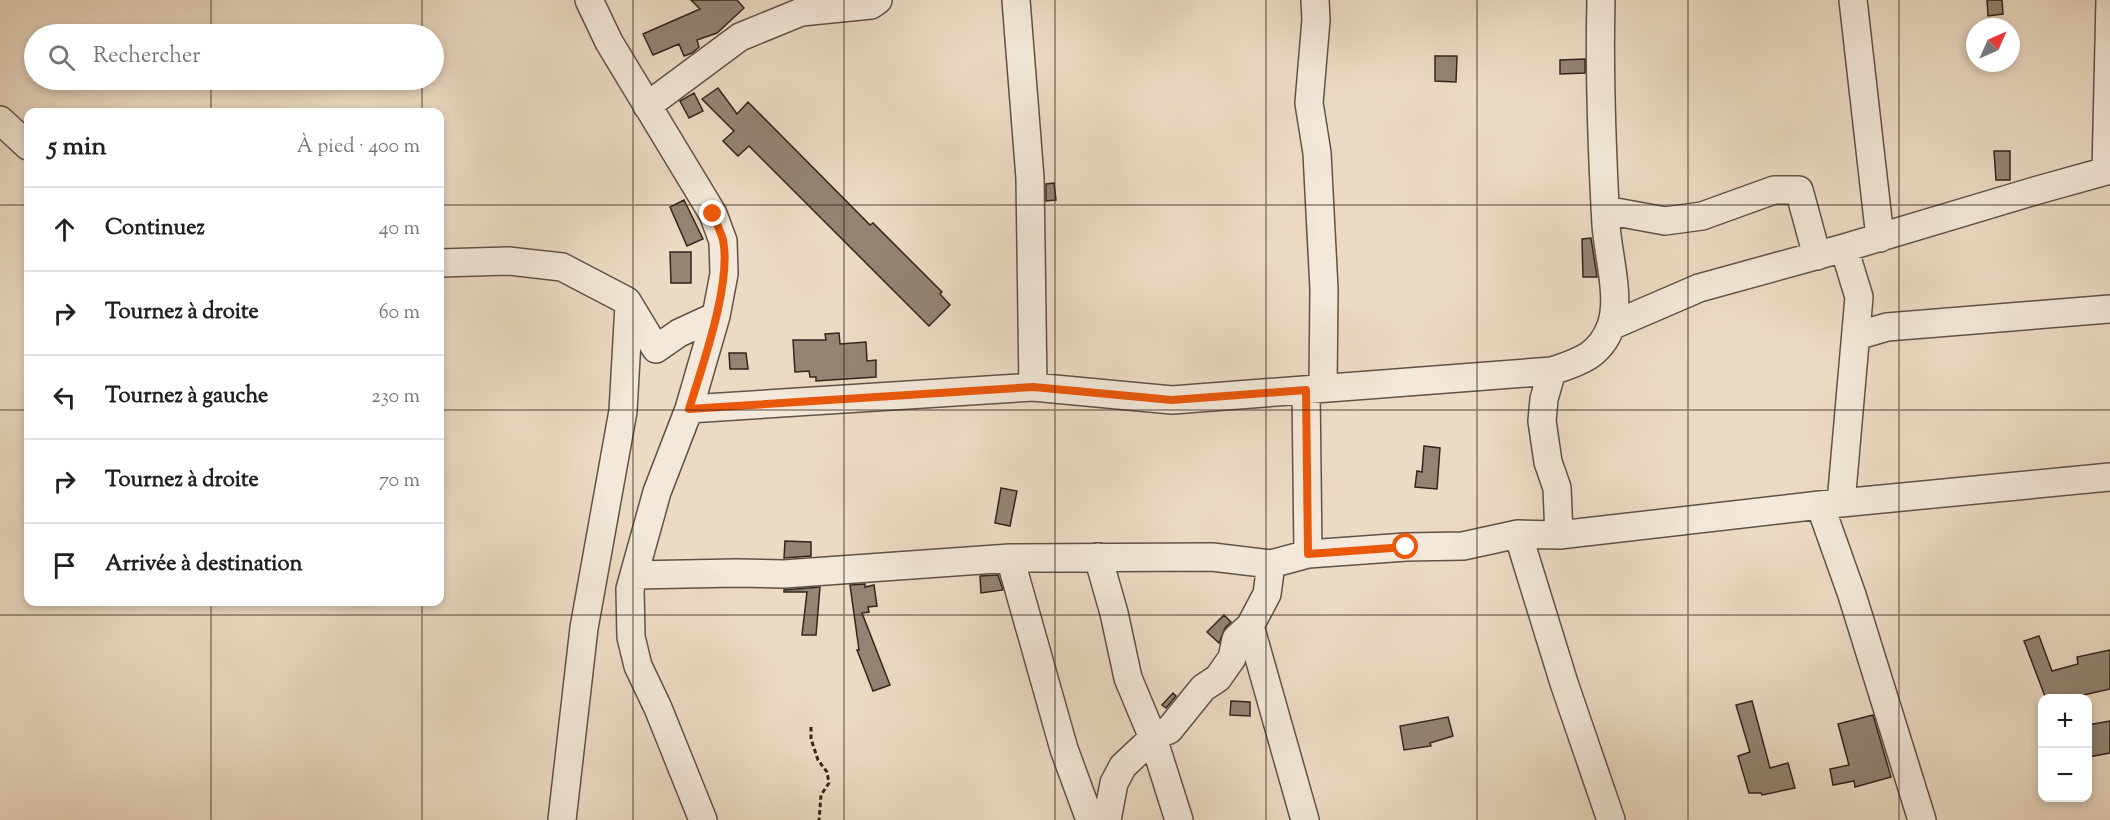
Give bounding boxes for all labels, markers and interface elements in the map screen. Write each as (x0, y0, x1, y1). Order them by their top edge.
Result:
north arrow (1966, 18, 2020, 72)
search box (24, 24, 444, 90)
icon: search (45, 41, 78, 74)
text: Rechercher (93, 41, 200, 73)
text: 5 min (48, 129, 107, 166)
text: À pied · 400 m (297, 133, 420, 162)
route end (699, 200, 725, 226)
icon: ahead (48, 213, 81, 246)
text: Continuez (105, 213, 205, 245)
text: 40 m (379, 215, 420, 244)
icon: right (48, 297, 81, 330)
text: Tournez à droite (105, 297, 259, 329)
text: 60 m (379, 299, 420, 328)
icon: left (48, 381, 81, 414)
text: Tournez à gauche (105, 381, 268, 413)
text: 230 m (371, 383, 420, 412)
icon: right (48, 465, 81, 498)
text: Tournez à droite (105, 465, 259, 497)
text: 70 m (379, 467, 420, 496)
route start (1392, 533, 1418, 559)
icon: arrive (48, 549, 81, 582)
text: Arrivée à destination (105, 549, 302, 581)
map controls (2038, 694, 2092, 802)
button: + (2038, 694, 2092, 748)
button: − (2038, 748, 2092, 802)

